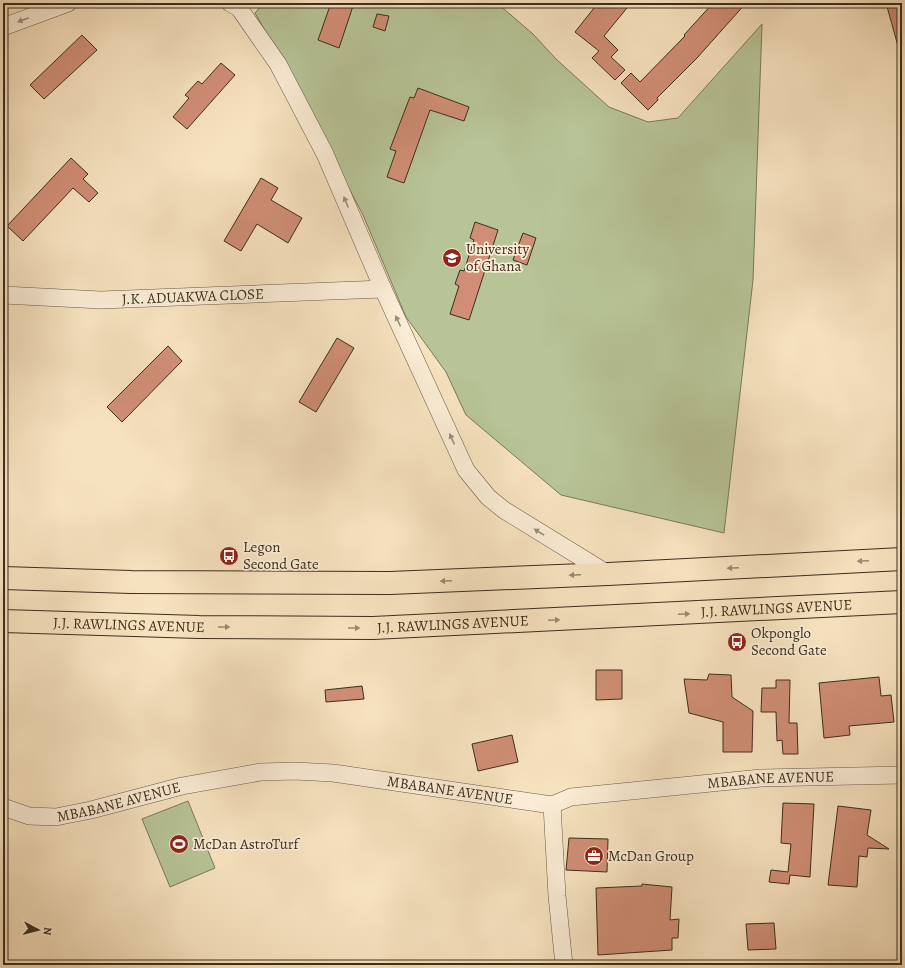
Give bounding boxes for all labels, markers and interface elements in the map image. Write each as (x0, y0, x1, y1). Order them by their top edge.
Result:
one-way arrow (16, 17, 28, 23)
one-way arrow (343, 196, 349, 208)
place label: University of Ghana (466, 239, 529, 276)
school or university icon: University of Ghana (441, 247, 463, 269)
street label: J.K. ADUAKWA CLOSE (121, 284, 264, 309)
one-way arrow (395, 315, 401, 327)
one-way arrow (449, 434, 455, 445)
one-way arrow (533, 528, 545, 535)
place label: Legon Second Gate (243, 537, 319, 574)
bus stop icon: Legon Second Gate (218, 545, 240, 567)
one-way arrow (856, 558, 869, 564)
one-way arrow (727, 564, 739, 571)
one-way arrow (569, 572, 581, 579)
one-way arrow (440, 577, 452, 584)
street label: J.J. RAWLINGS AVENUE (700, 594, 853, 622)
street label: J.J. RAWLINGS AVENUE (377, 610, 529, 638)
one-way arrow (678, 610, 690, 617)
street label: J.J. RAWLINGS AVENUE (53, 613, 205, 637)
one-way arrow (548, 617, 561, 623)
place label: Okponglo Second Gate (751, 623, 827, 660)
one-way arrow (218, 624, 231, 630)
one-way arrow (348, 625, 361, 631)
bus stop icon: Okponglo Second Gate (726, 631, 748, 653)
street label: MBABANE AVENUE (706, 766, 834, 793)
street label: MBABANE AVENUE (386, 771, 514, 809)
street label: MBABANE AVENUE (55, 777, 183, 827)
sports icon: McDan AstroTurf (168, 833, 190, 855)
place label: McDan AstroTurf (193, 834, 301, 854)
office icon: McDan Group (583, 845, 605, 867)
place label: McDan Group (608, 846, 694, 866)
north arrow (18, 910, 58, 950)
text: N (39, 926, 55, 936)

